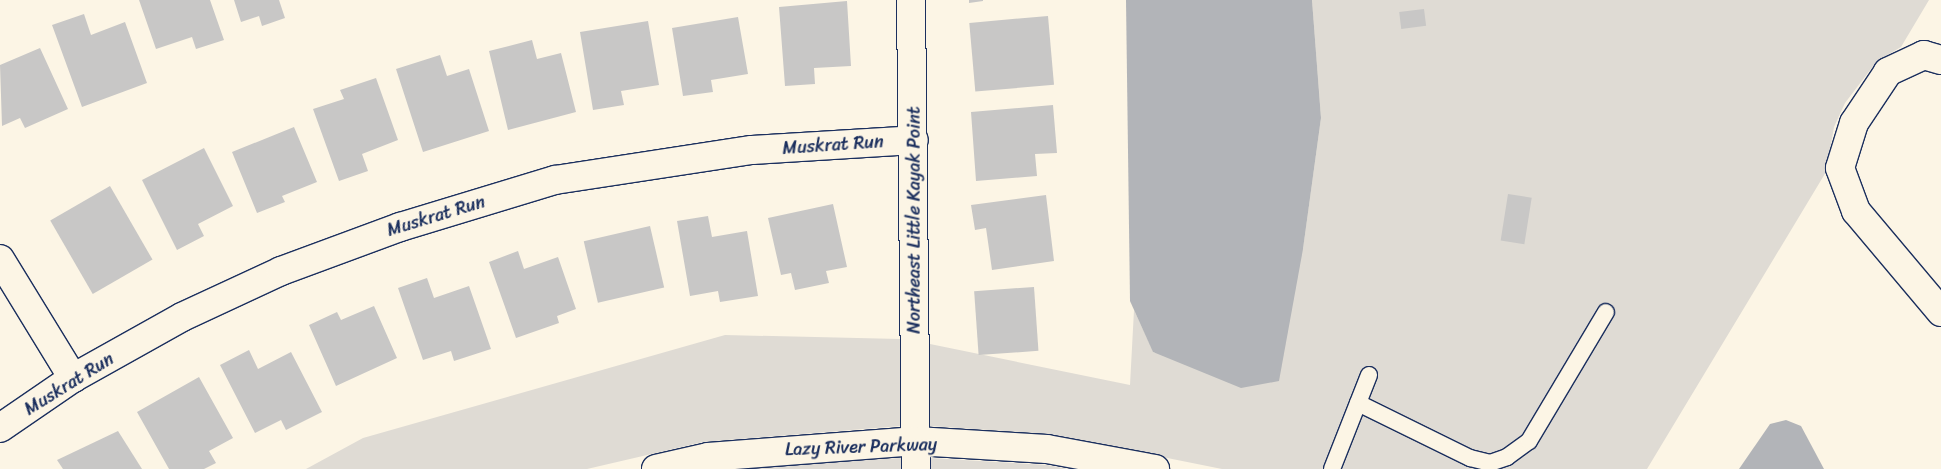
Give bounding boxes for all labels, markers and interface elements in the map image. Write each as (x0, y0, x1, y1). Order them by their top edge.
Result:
street label: Northeast Little Kayak Point (903, 106, 925, 334)
street label: Muskrat Run (782, 131, 884, 159)
street label: Muskrat Run (384, 191, 488, 241)
street label: Muskrat Run (20, 348, 118, 420)
street label: Lazy River Parkway (784, 434, 938, 460)

